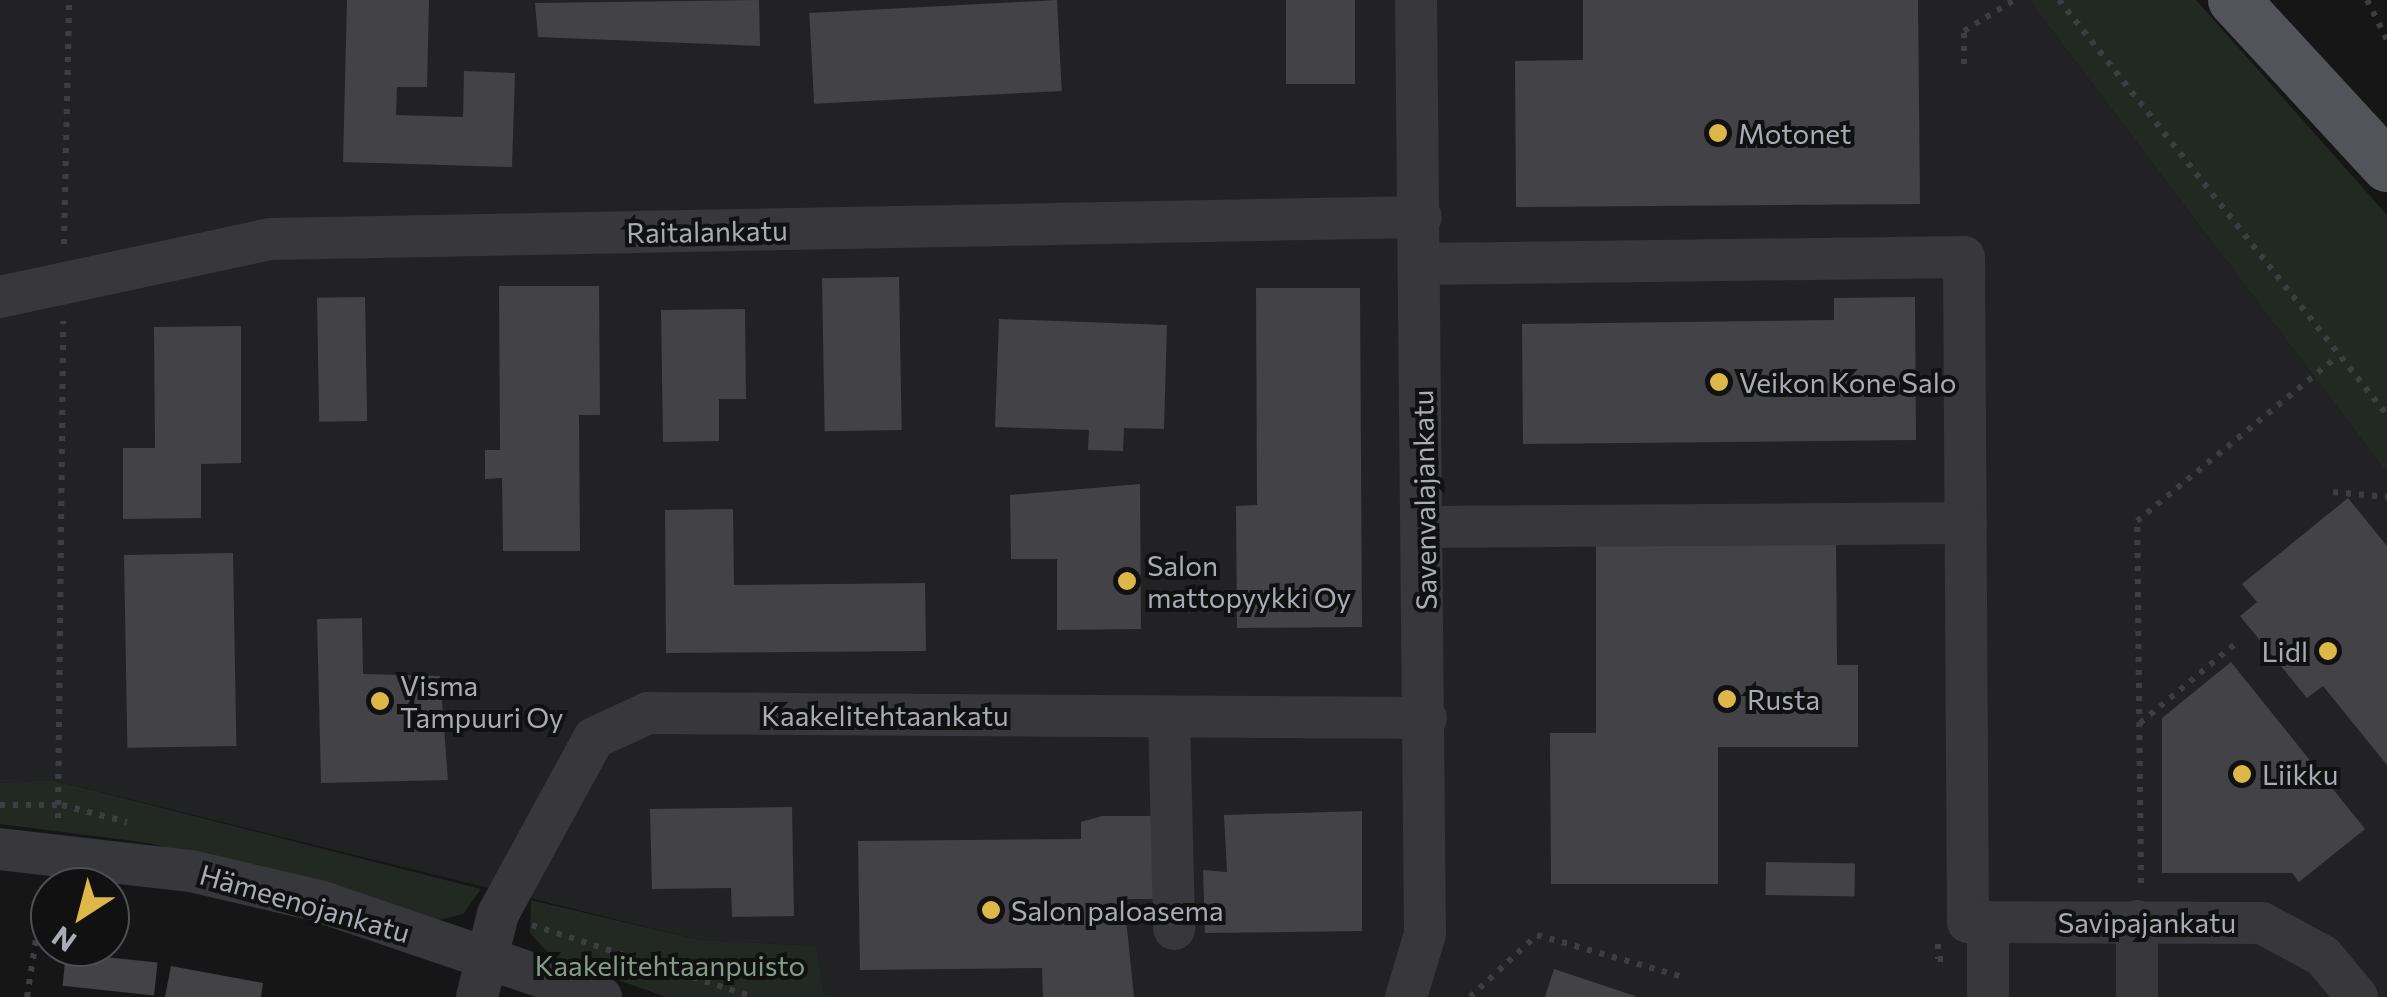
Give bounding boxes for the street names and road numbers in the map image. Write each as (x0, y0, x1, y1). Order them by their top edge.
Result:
street label: Raitalankatu (626, 213, 788, 249)
street label: Savenvalajankatu (1405, 390, 1443, 610)
street label: Kaakelitehtaankatu (761, 698, 1009, 732)
street label: Hämeenojankatu (196, 857, 414, 949)
street label: Savipajankatu (2058, 905, 2236, 939)

